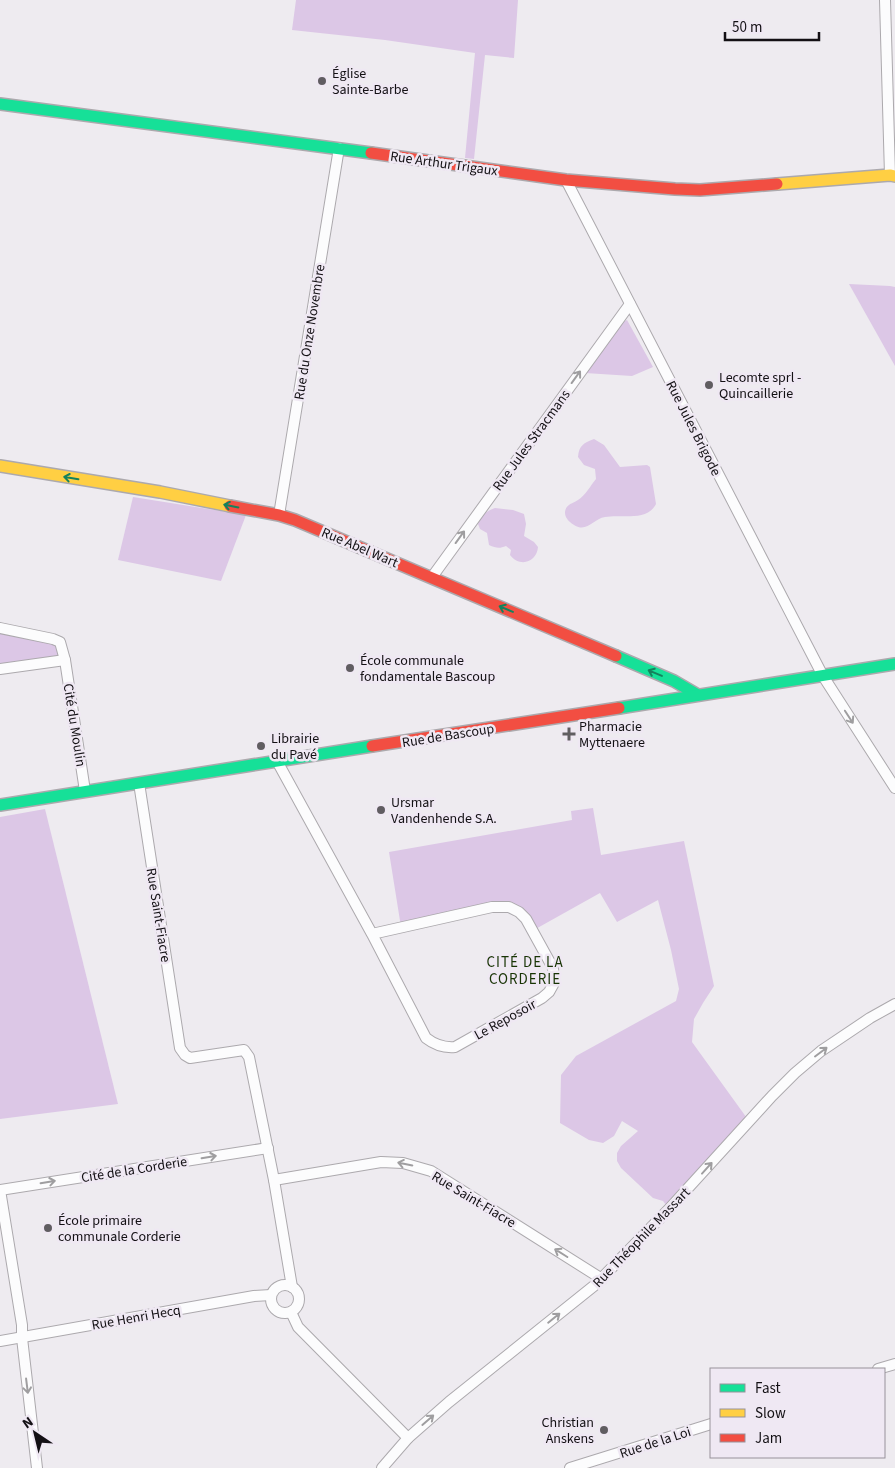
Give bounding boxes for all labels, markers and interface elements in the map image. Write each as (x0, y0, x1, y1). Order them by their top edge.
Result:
scale bar (725, 10, 819, 42)
text: 50 m (732, 17, 762, 38)
place label: Église Sainte-Barbe (332, 64, 409, 100)
marker: Église Sainte-Barbe (316, 75, 328, 87)
street label: Rue Arthur Trigaux (389, 147, 500, 182)
street label: Rue du Onze Novembre (289, 263, 331, 401)
place label: Lecomte sprl - Quincaillerie (719, 368, 801, 404)
one-way arrow (571, 370, 581, 384)
street label: Rue Jules Brigode (660, 377, 726, 480)
marker: Lecomte sprl - Quincaillerie (703, 379, 715, 391)
street label: Rue Jules Stracmans (488, 386, 575, 495)
one-way arrow (63, 472, 79, 482)
one-way arrow (224, 501, 240, 510)
street label: Rue Abel Wart (318, 523, 401, 573)
one-way arrow (455, 530, 465, 544)
one-way arrow (499, 603, 514, 613)
place label: École communale fondamentale Bascoup (360, 651, 495, 687)
marker: École communale fondamentale Bascoup (344, 662, 356, 674)
one-way arrow (648, 668, 663, 678)
street label: Cité du Moulin (58, 682, 90, 768)
one-way arrow (844, 709, 854, 723)
place label: Pharmacie Myttenaere (579, 717, 645, 753)
street label: Rue de Bascoup (401, 719, 496, 753)
marker: Pharmacie Myttenaere (563, 728, 575, 740)
place label: Librairie du Pavé (271, 729, 319, 765)
marker: Librairie du Pavé (255, 740, 267, 752)
place label: Ursmar Vandenhende S.A. (391, 793, 497, 829)
marker: Ursmar Vandenhende S.A. (375, 804, 387, 816)
street label: Rue Saint-Fiacre (141, 867, 175, 964)
district label: CITÉ DE LA CORDERIE (486, 952, 564, 990)
street label: Le Reposoir (471, 995, 540, 1045)
one-way arrow (814, 1047, 828, 1057)
street label: Cité de la Corderie (80, 1152, 189, 1188)
one-way arrow (200, 1152, 216, 1162)
one-way arrow (397, 1159, 413, 1169)
one-way arrow (701, 1161, 713, 1174)
street label: Rue Saint-Fiacre (428, 1167, 519, 1233)
one-way arrow (40, 1177, 56, 1187)
street label: Rue Théophile Massart (588, 1183, 695, 1292)
place label: École primaire communale Corderie (58, 1211, 181, 1247)
marker: École primaire communale Corderie (42, 1222, 54, 1234)
one-way arrow (554, 1247, 568, 1257)
street label: Rue Henri Hecq (90, 1300, 182, 1336)
one-way arrow (547, 1313, 561, 1323)
legend (710, 1368, 885, 1458)
one-way arrow (22, 1378, 32, 1394)
text: Fast (755, 1378, 781, 1399)
text: Slow (755, 1403, 786, 1424)
north arrow (10, 1408, 60, 1458)
text: N (19, 1412, 38, 1434)
place label: Christian Anskens (542, 1413, 594, 1449)
one-way arrow (421, 1414, 434, 1426)
street label: Rue de la Loi (617, 1422, 694, 1464)
marker: Christian Anskens (598, 1424, 610, 1436)
text: Jam (755, 1428, 782, 1449)

